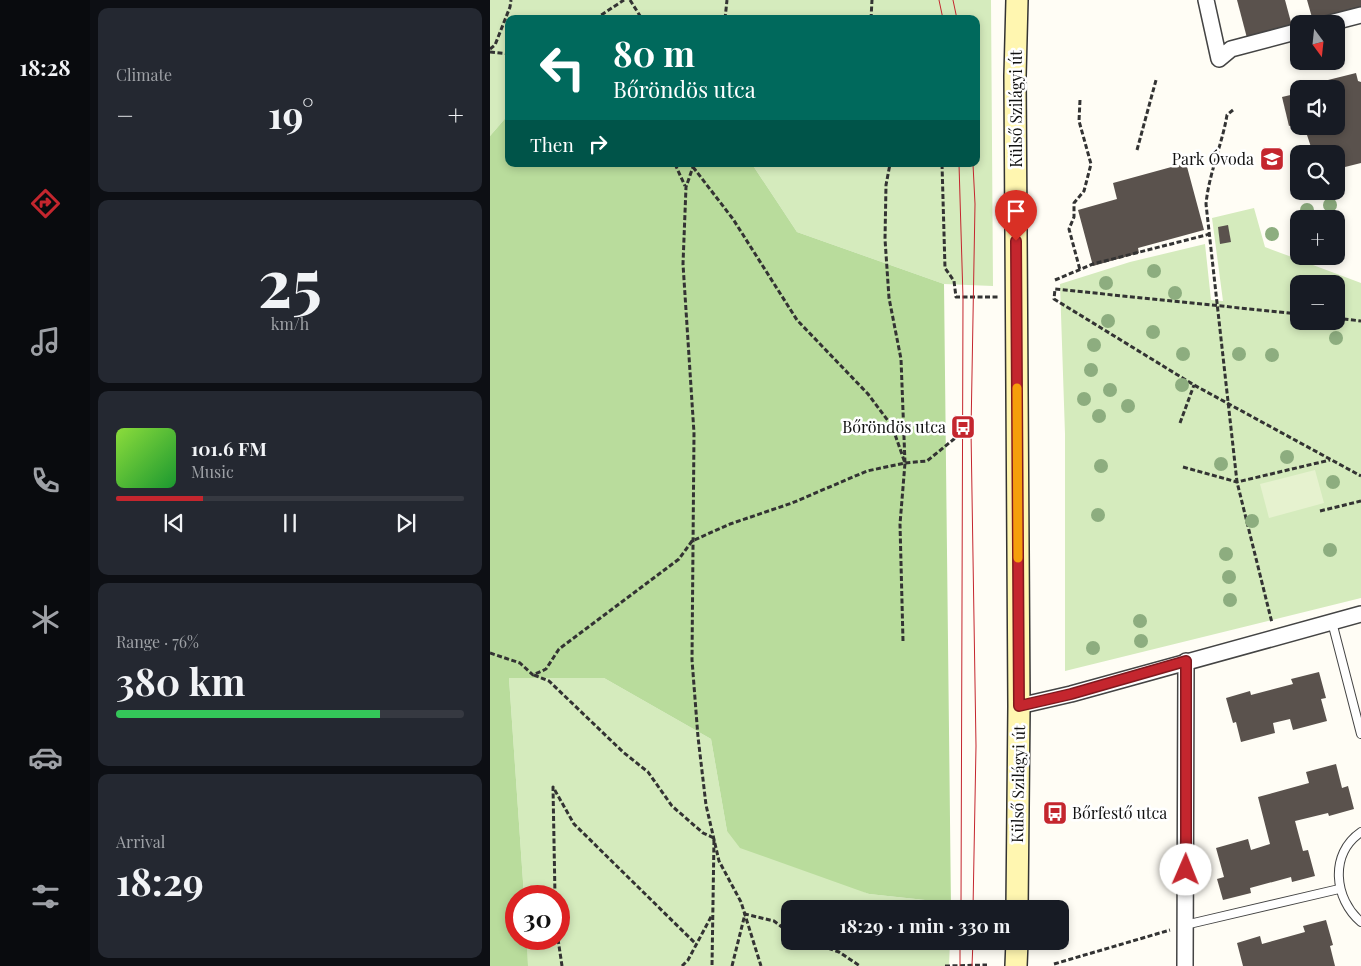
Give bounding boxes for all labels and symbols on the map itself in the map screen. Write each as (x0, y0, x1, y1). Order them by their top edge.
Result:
north arrow (1290, 15, 1345, 70)
street label: Külső Szilágyi út (1005, 50, 1026, 168)
school or university icon: Park Óvoda (1259, 146, 1285, 172)
place label: Park Óvoda (1172, 148, 1254, 169)
pin (995, 190, 1037, 241)
bus stop icon: Bőröndös utca (950, 414, 976, 440)
place label: Bőröndös utca (842, 416, 946, 437)
street label: Külső Szilágyi út (1006, 725, 1029, 843)
bus stop icon: Bőrfestő utca (1042, 800, 1068, 826)
place label: Bőrfestő utca (1072, 802, 1167, 823)
position arrow (1159, 843, 1211, 895)
speed limit sign: 30 (505, 885, 570, 950)

